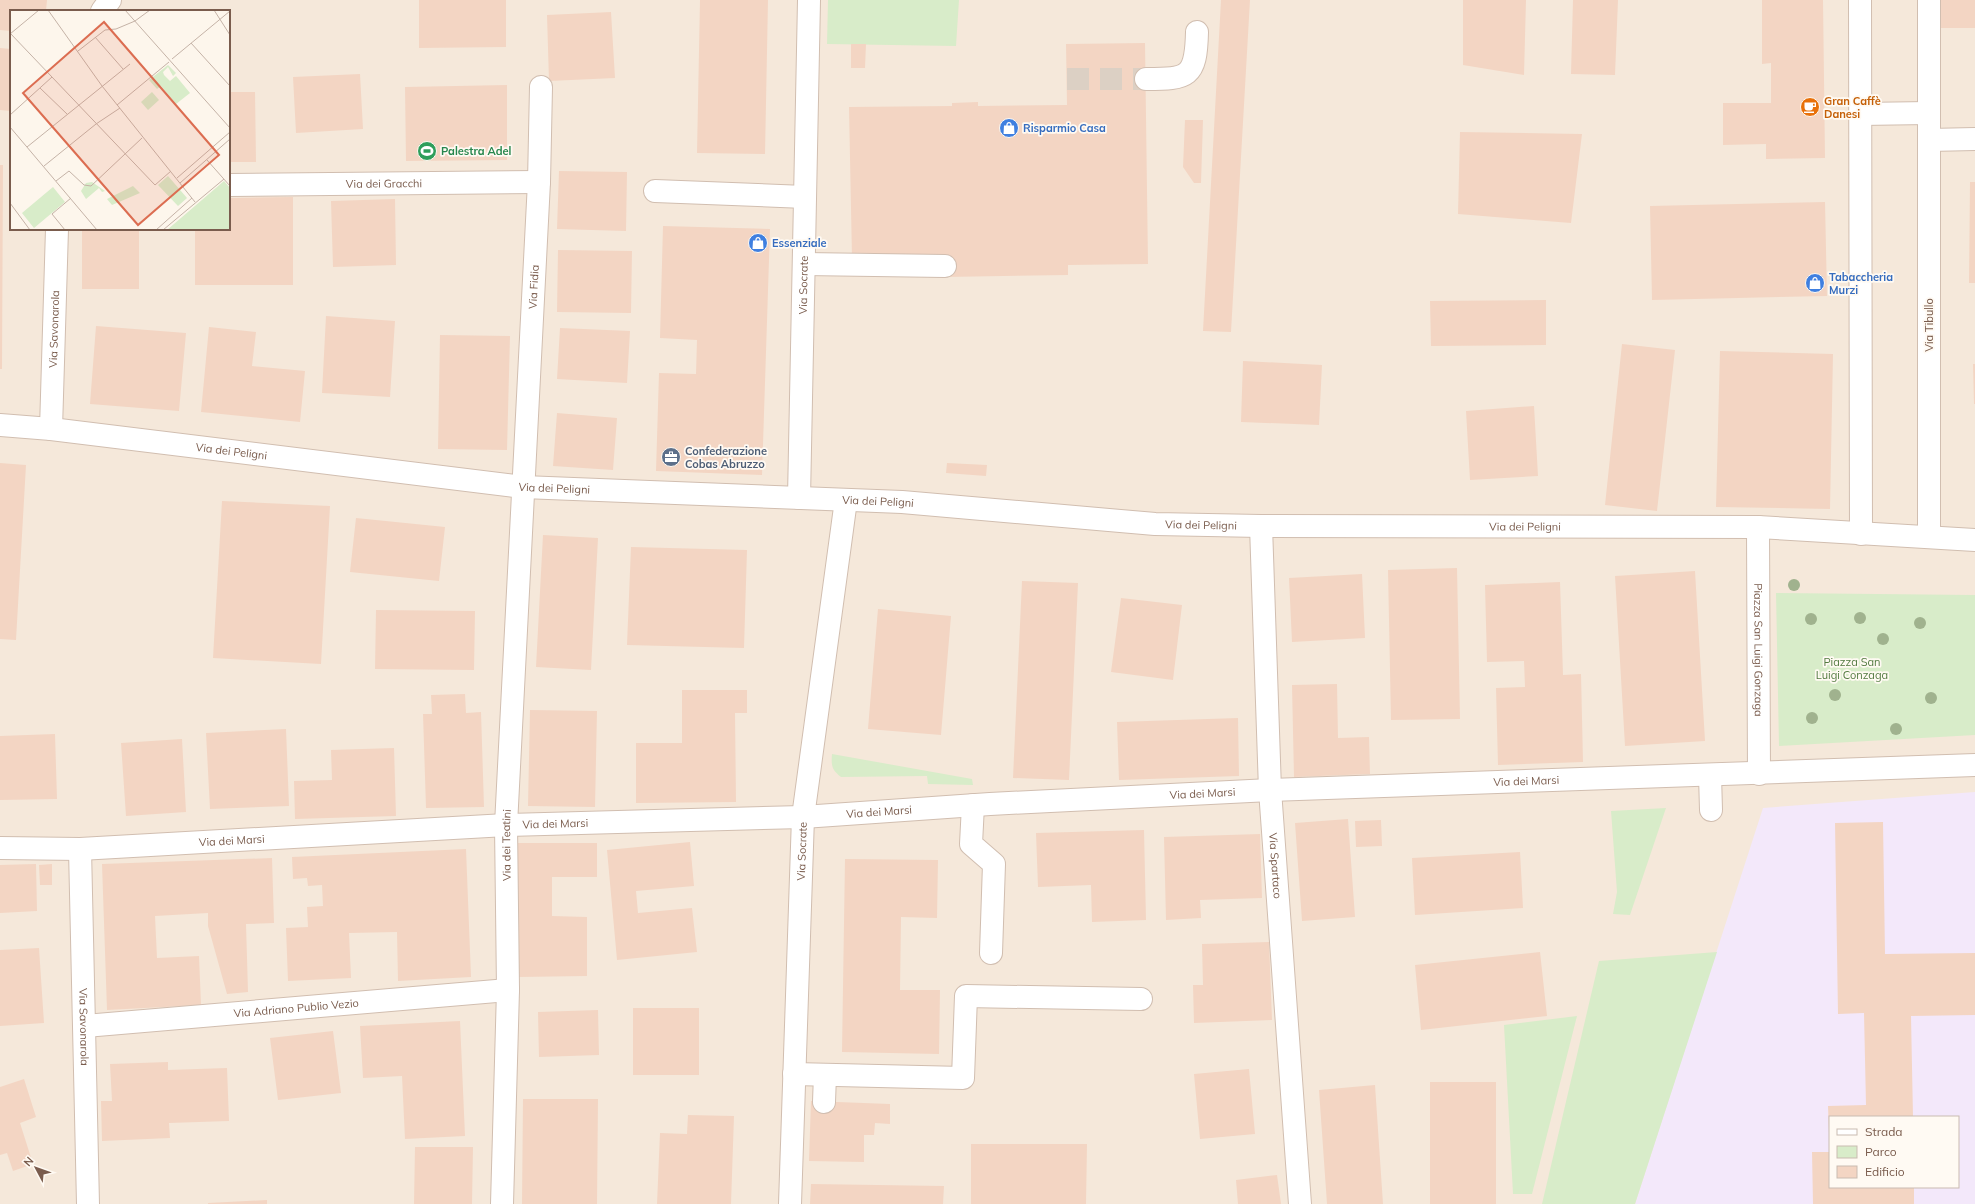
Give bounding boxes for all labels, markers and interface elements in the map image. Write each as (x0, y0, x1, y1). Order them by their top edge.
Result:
inset map (10, 10, 230, 230)
place label: Gran Caffè Danesi (1824, 94, 1881, 121)
cafe icon: Gran Caffè Danesi (1799, 96, 1821, 118)
shop icon: Risparmio Casa (998, 117, 1020, 139)
place label: Risparmio Casa (1023, 121, 1106, 135)
sports icon: Palestra Adel (416, 140, 438, 162)
place label: Palestra Adel (441, 144, 512, 158)
street label: Via dei Gracchi (346, 176, 422, 191)
shop icon: Essenziale (747, 232, 769, 254)
place label: Essenziale (772, 236, 827, 250)
street label: Via Socrate (796, 256, 811, 315)
street label: Via Fidia (525, 264, 542, 309)
place label: Tabaccheria Murzi (1829, 270, 1893, 297)
shop icon: Tabaccheria Murzi (1804, 272, 1826, 294)
street label: Via Savonarola (46, 290, 62, 368)
street label: Via Tibullo (1922, 298, 1936, 352)
street label: Via dei Peligni (195, 440, 268, 463)
place label: Confederazione Cobas Abruzzo (685, 444, 767, 471)
office icon: Confederazione Cobas Abruzzo (660, 446, 682, 468)
street label: Via dei Peligni (518, 479, 590, 497)
street label: Via dei Peligni (842, 493, 914, 510)
street label: Via dei Peligni (1165, 517, 1237, 533)
street label: Via dei Peligni (1489, 519, 1561, 534)
street label: Piazza San Luigi Gonzaga (1751, 583, 1766, 717)
park label: Piazza San Luigi Conzaga (1816, 655, 1888, 682)
street label: Via dei Marsi (1493, 773, 1559, 789)
street label: Via dei Marsi (1169, 785, 1236, 802)
street label: Via dei Marsi (846, 802, 912, 821)
street label: Via dei Teatini (499, 809, 514, 881)
street label: Via dei Marsi (522, 816, 588, 832)
street label: Via Socrate (794, 822, 810, 881)
street label: Via dei Marsi (198, 832, 265, 849)
street label: Via Spartaco (1266, 832, 1285, 899)
street label: Via Savonarola (76, 988, 92, 1066)
street label: Via Adriano Publio Vezio (233, 996, 359, 1020)
legend (1829, 1116, 1959, 1188)
text: Strada (1865, 1124, 1903, 1139)
text: Parco (1865, 1144, 1897, 1159)
north arrow (16, 1148, 56, 1188)
text: N (20, 1154, 36, 1169)
text: Edificio (1865, 1164, 1905, 1179)

